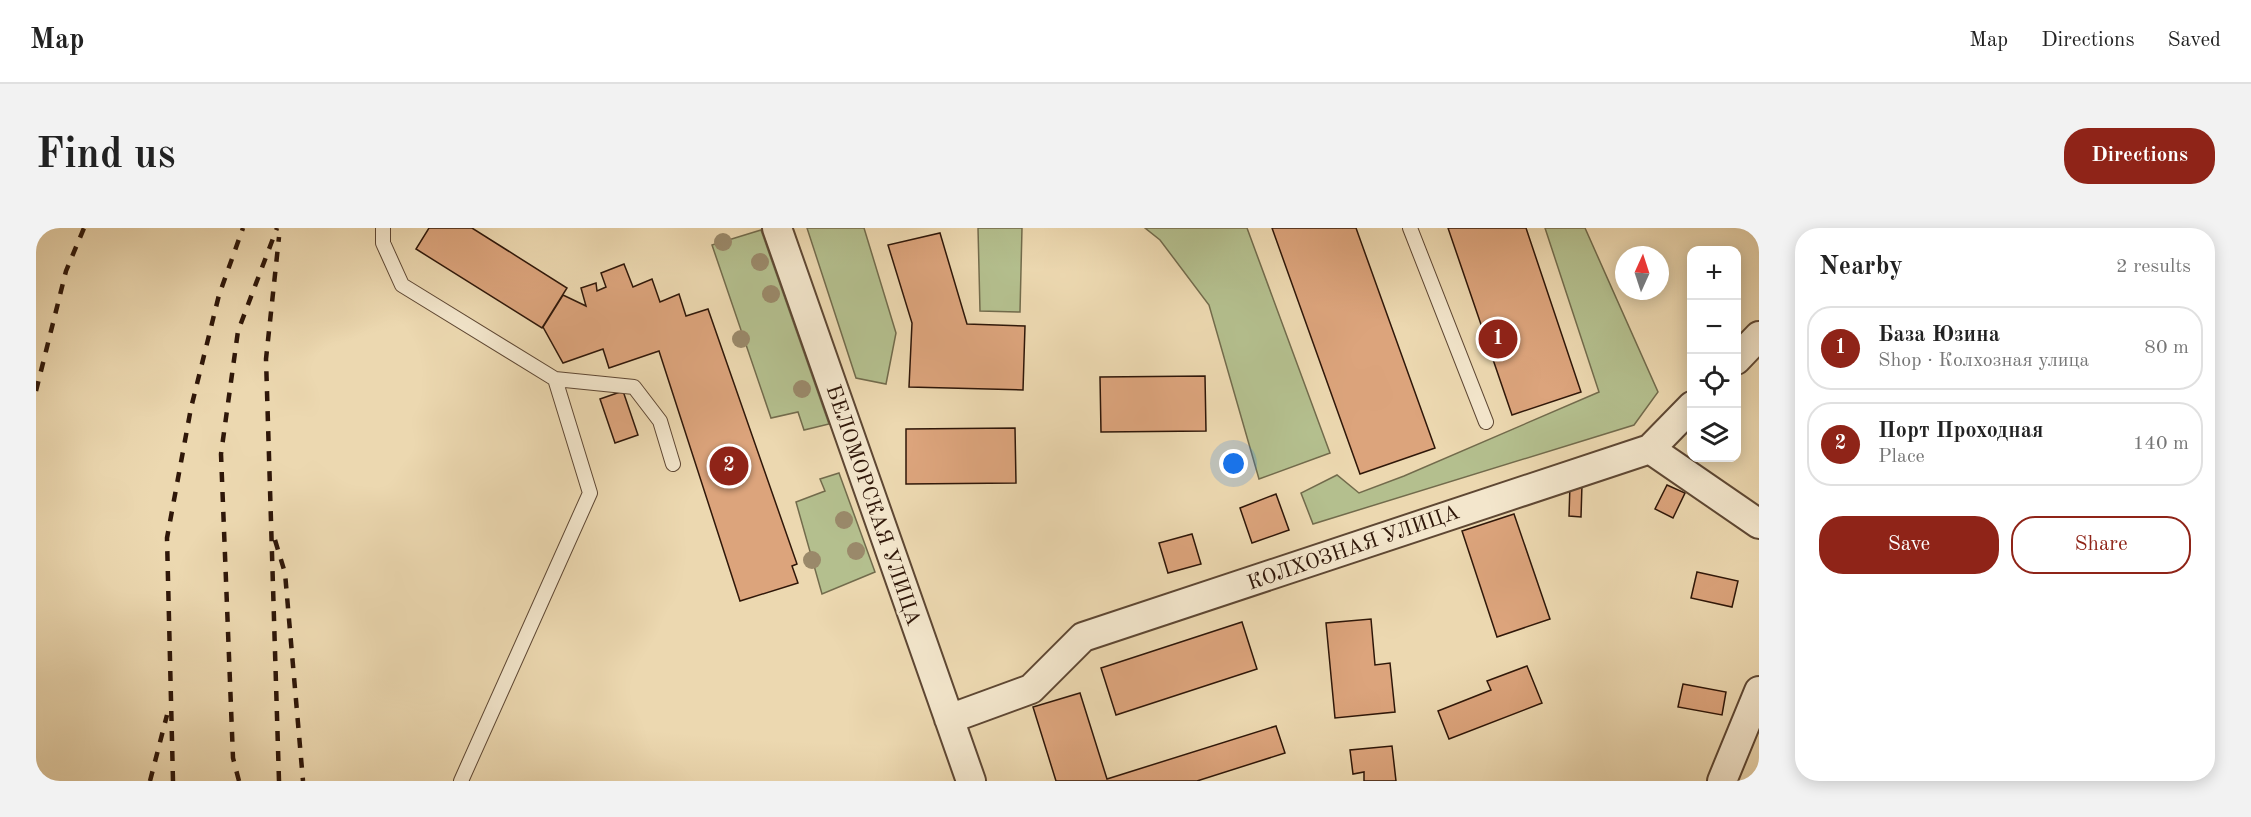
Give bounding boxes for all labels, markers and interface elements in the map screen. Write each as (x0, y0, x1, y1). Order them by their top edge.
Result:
text: Map (30, 27, 84, 55)
text: Map (1969, 30, 2008, 51)
text: Directions (2041, 30, 2135, 51)
text: Saved (2168, 30, 2221, 51)
button: Directions (2064, 128, 2215, 184)
text: Find us (36, 135, 175, 177)
north arrow (1615, 246, 1669, 300)
map controls (1687, 246, 1741, 462)
button: + (1687, 246, 1741, 300)
text: Nearby (1819, 254, 1903, 280)
text: 2 results (2116, 257, 2191, 277)
button: − (1687, 300, 1741, 354)
pin: 1 (1478, 316, 1518, 362)
text: База Юзина (1878, 324, 2000, 346)
text: 1 (1835, 338, 1846, 358)
text: 80 m (2144, 338, 2189, 358)
text: Shop · Колхозная улица (1878, 351, 2089, 371)
button: locate (1687, 354, 1741, 408)
street label: БЕЛОМОРСКАЯ УЛИЦА (821, 382, 924, 629)
button: layers (1687, 408, 1741, 462)
text: Порт Проходная (1878, 420, 2044, 442)
text: 2 (1835, 434, 1846, 454)
text: 140 m (2133, 434, 2189, 454)
pin: 2 (710, 444, 748, 488)
text: Place (1878, 447, 1925, 467)
your location (1219, 449, 1248, 478)
street label: КОЛХОЗНАЯ УЛИЦА (1245, 502, 1462, 595)
button: Save (1819, 516, 1999, 574)
button: Share (2011, 516, 2191, 574)

